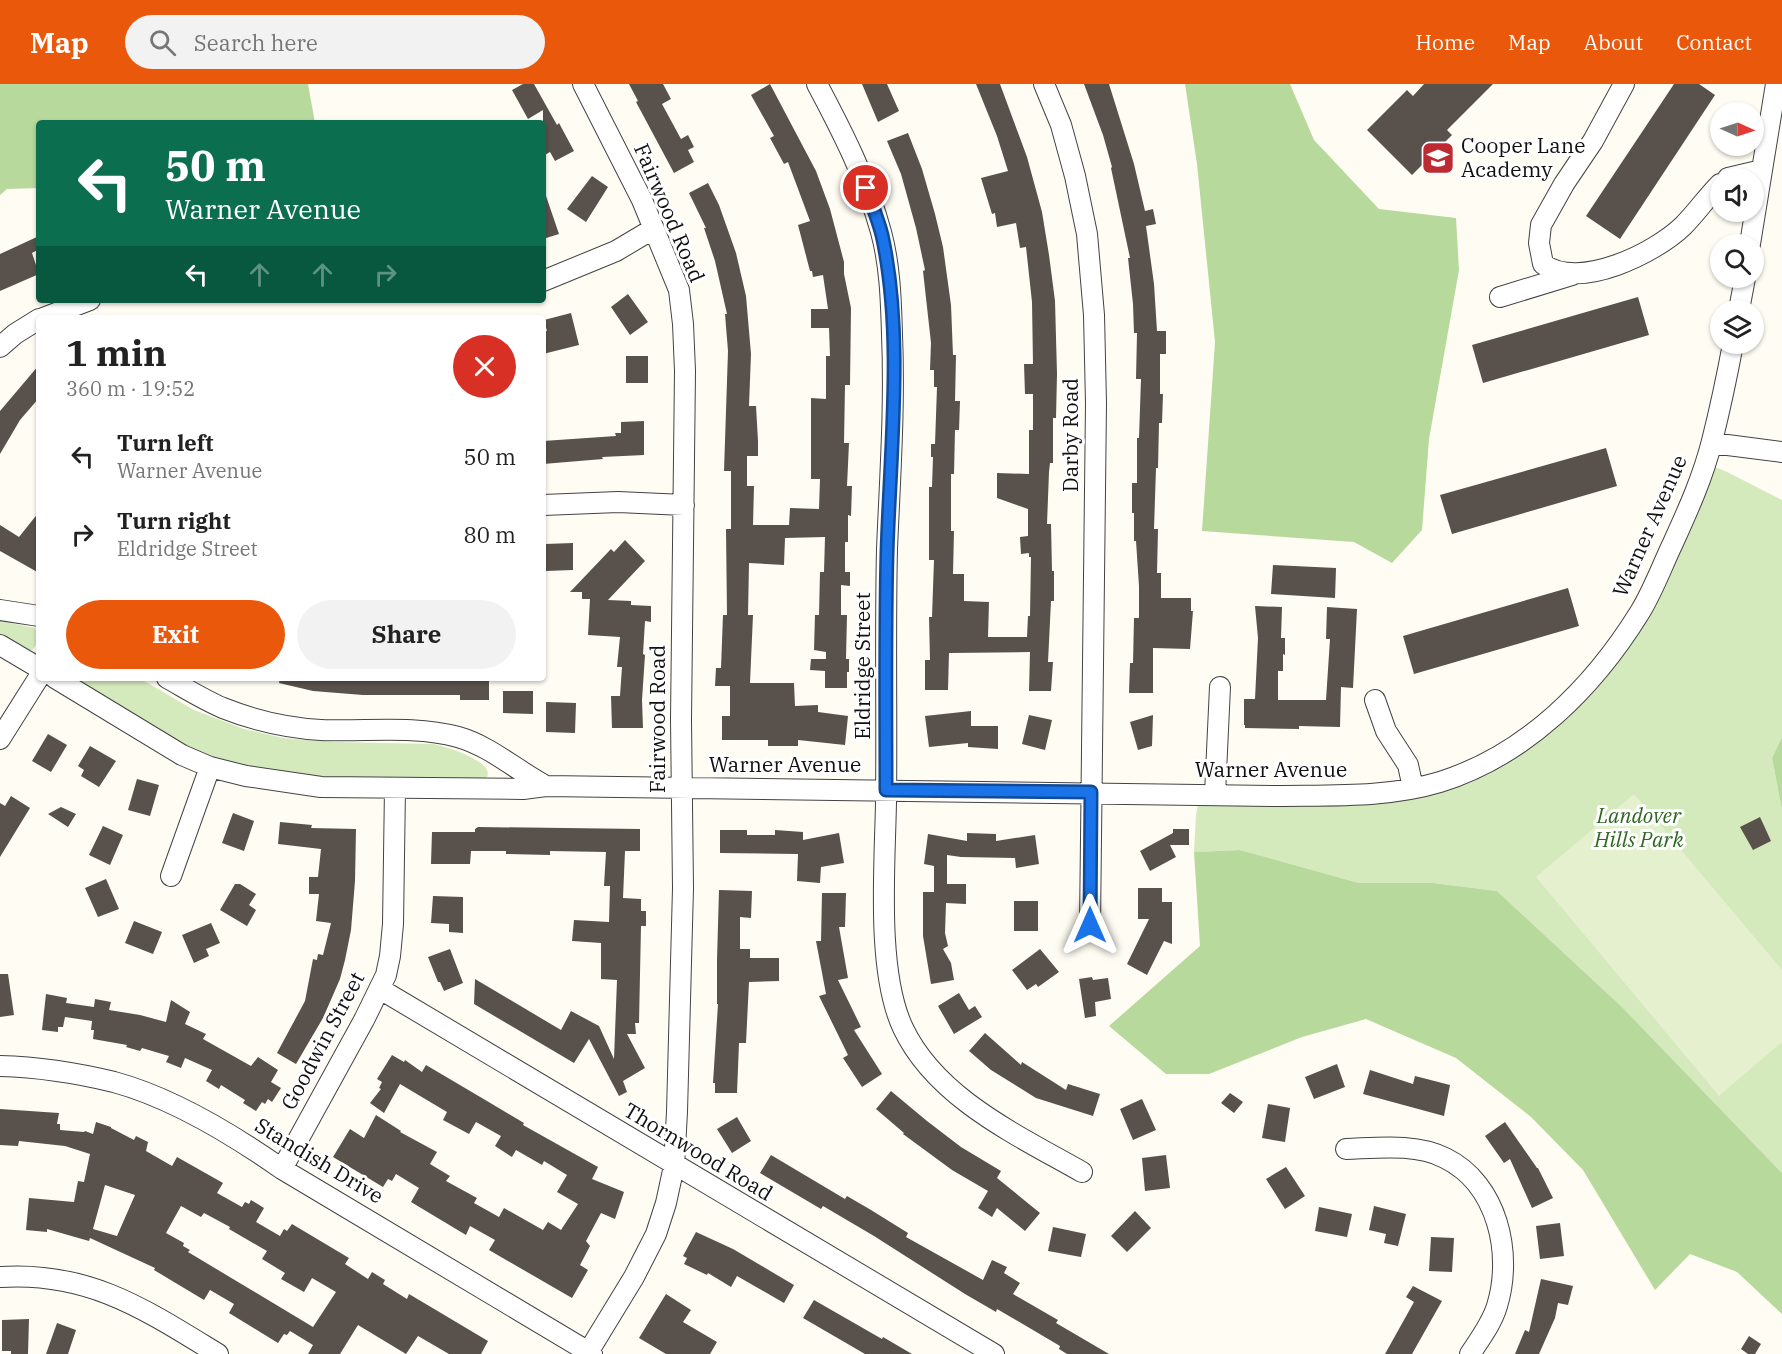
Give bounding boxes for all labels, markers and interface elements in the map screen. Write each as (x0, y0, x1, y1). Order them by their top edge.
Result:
search box (125, 15, 545, 69)
text: Map (30, 24, 89, 61)
icon: search (146, 26, 179, 59)
text: Search here (194, 28, 318, 57)
text: Home (1415, 28, 1475, 56)
text: Map (1508, 28, 1551, 56)
text: About (1584, 28, 1643, 56)
text: Contact (1676, 28, 1752, 56)
north arrow (1710, 102, 1764, 156)
map controls (1710, 102, 1764, 354)
place label: Cooper Lane Academy (1461, 131, 1585, 183)
text: 50 m (165, 138, 266, 193)
street label: Fairwood Road (628, 139, 712, 287)
school or university icon: Cooper Lane Academy (1420, 140, 1456, 176)
icon: left (66, 144, 144, 222)
pin (840, 162, 891, 213)
button: sound (1710, 168, 1764, 222)
icon: arrive (849, 171, 882, 204)
text: Warner Avenue (165, 191, 361, 226)
button: search (1710, 234, 1764, 288)
icon: left (180, 258, 213, 291)
icon: ahead (243, 258, 276, 291)
icon: ahead (306, 258, 339, 291)
icon: right (369, 258, 402, 291)
button: layers (1710, 300, 1764, 354)
text: 1 min (66, 329, 167, 376)
button: close (453, 335, 516, 398)
text: 360 m · 19:52 (66, 375, 195, 402)
street label: Darby Road (1056, 378, 1084, 492)
text: Turn left (117, 428, 213, 457)
icon: left (66, 440, 99, 473)
text: 50 m (464, 442, 516, 471)
street label: Warner Avenue (1605, 450, 1693, 601)
text: Warner Avenue (117, 457, 262, 484)
text: Turn right (117, 506, 231, 535)
icon: right (66, 518, 99, 551)
text: 80 m (464, 520, 516, 549)
text: Eldridge Street (117, 535, 258, 562)
street label: Eldridge Street (848, 592, 876, 740)
button: Exit (66, 600, 285, 669)
button: Share (297, 600, 516, 669)
street label: Fairwood Road (643, 645, 671, 793)
street label: Warner Avenue (709, 750, 861, 778)
street label: Warner Avenue (1195, 755, 1347, 783)
park label: Landover Hills Park (1593, 801, 1685, 853)
position arrow (1058, 893, 1122, 957)
street label: Goodwin Street (274, 967, 370, 1114)
street label: Thornwood Road (619, 1096, 778, 1207)
street label: Standish Drive (250, 1111, 389, 1210)

